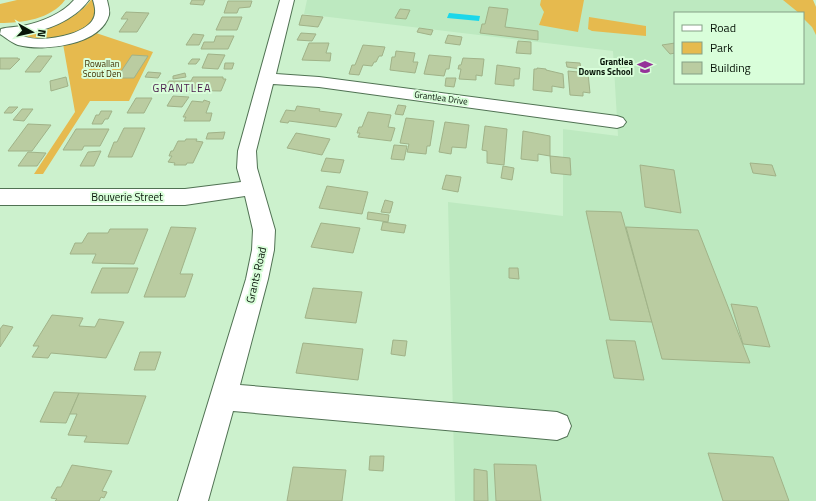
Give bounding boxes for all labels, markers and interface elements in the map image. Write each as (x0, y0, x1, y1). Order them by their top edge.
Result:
north arrow (12, 12, 52, 52)
legend (674, 12, 804, 84)
text: Road (710, 18, 736, 37)
text: N (33, 29, 50, 38)
text: Park (710, 38, 733, 57)
place label: Grantlea Downs School (578, 55, 633, 78)
park label: Rowallan Scout Den (83, 57, 121, 80)
school or university icon: Grantlea Downs School (636, 58, 654, 76)
text: Building (710, 58, 751, 77)
district label: GRANTLEA (152, 80, 212, 96)
street label: Grantlea Drive (413, 87, 469, 108)
street label: Bouverie Street (91, 189, 163, 205)
street label: Grants Road (242, 245, 270, 305)

